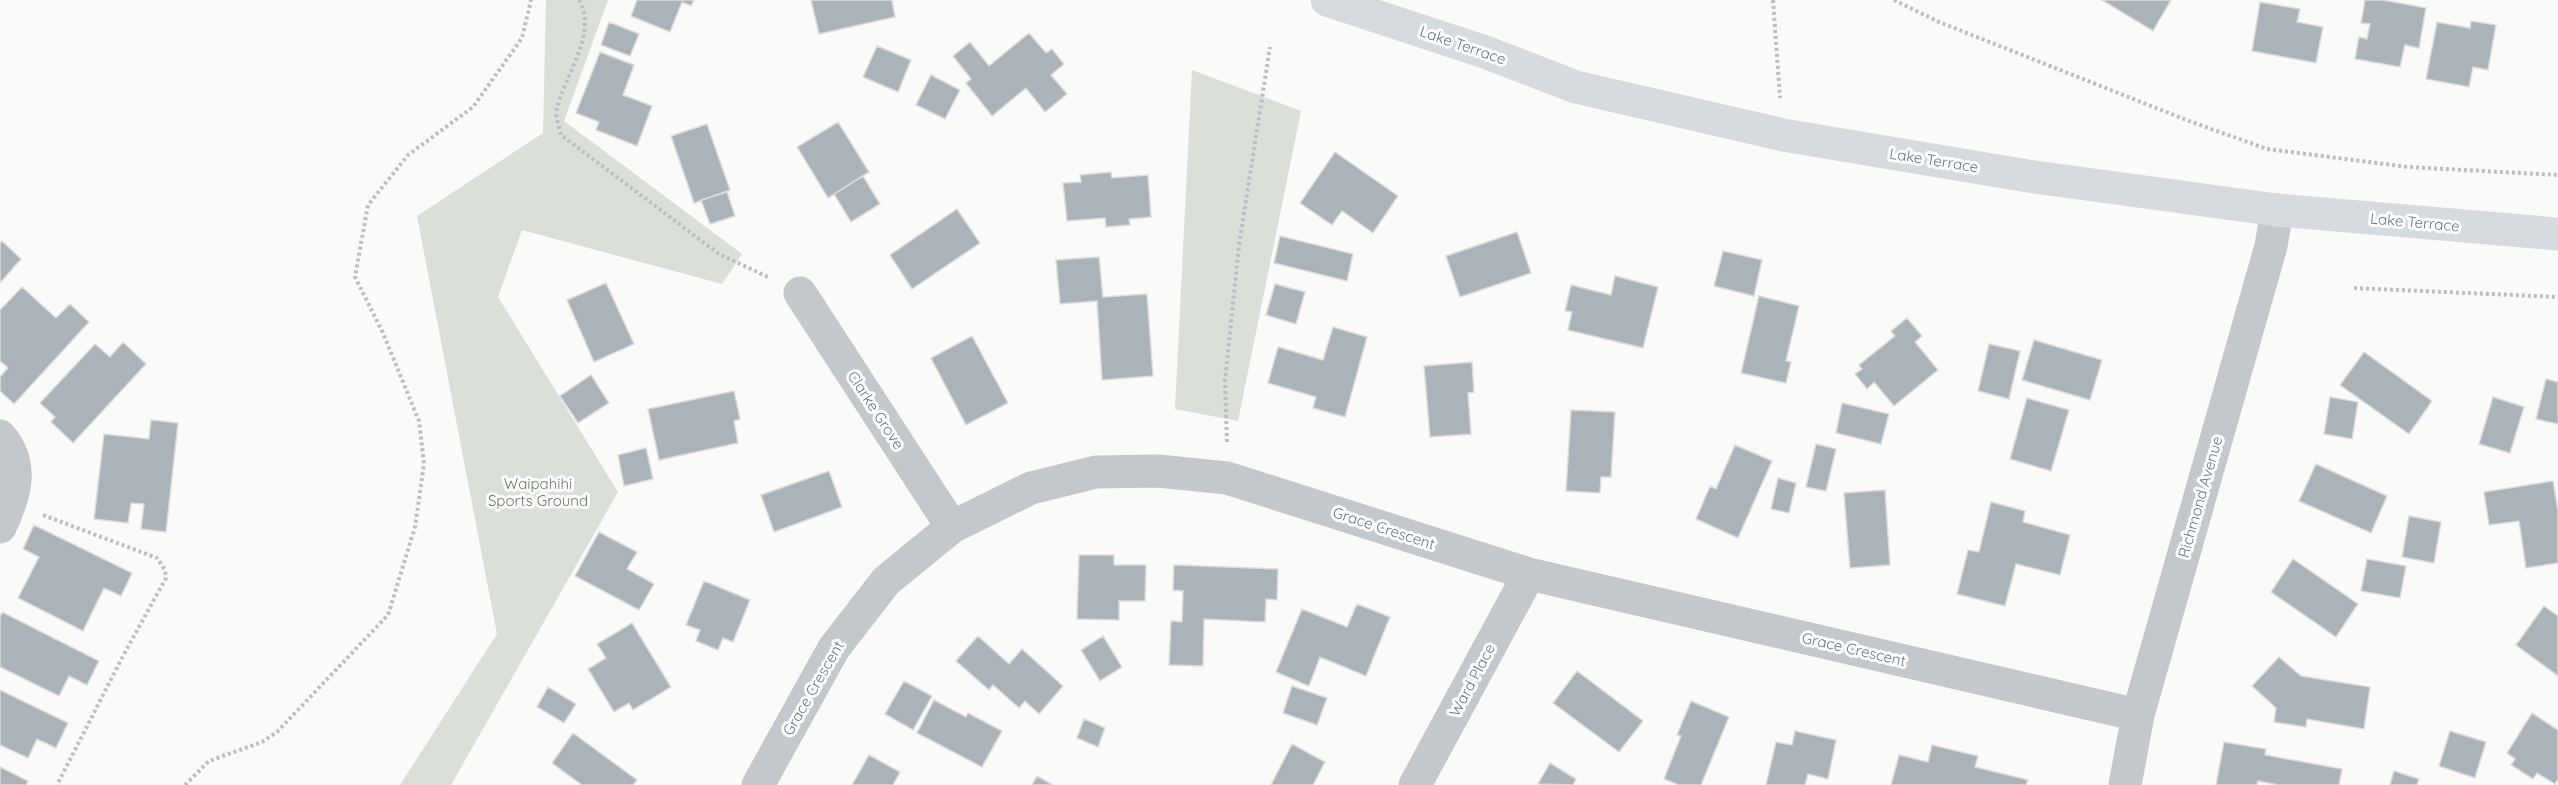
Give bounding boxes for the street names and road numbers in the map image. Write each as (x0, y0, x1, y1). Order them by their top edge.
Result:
street label: Lake Terrace (1417, 21, 1509, 69)
street label: Lake Terrace (1888, 144, 1980, 176)
street label: Lake Terrace (2369, 209, 2461, 235)
street label: Clarke Grove (844, 367, 908, 453)
street label: Richmond Avenue (2174, 434, 2226, 560)
street label: Grace Crescent (1331, 503, 1437, 553)
street label: Grace Crescent (1800, 628, 1908, 670)
street label: Grace Crescent (778, 637, 848, 739)
street label: Ward Place (1445, 640, 1499, 720)

